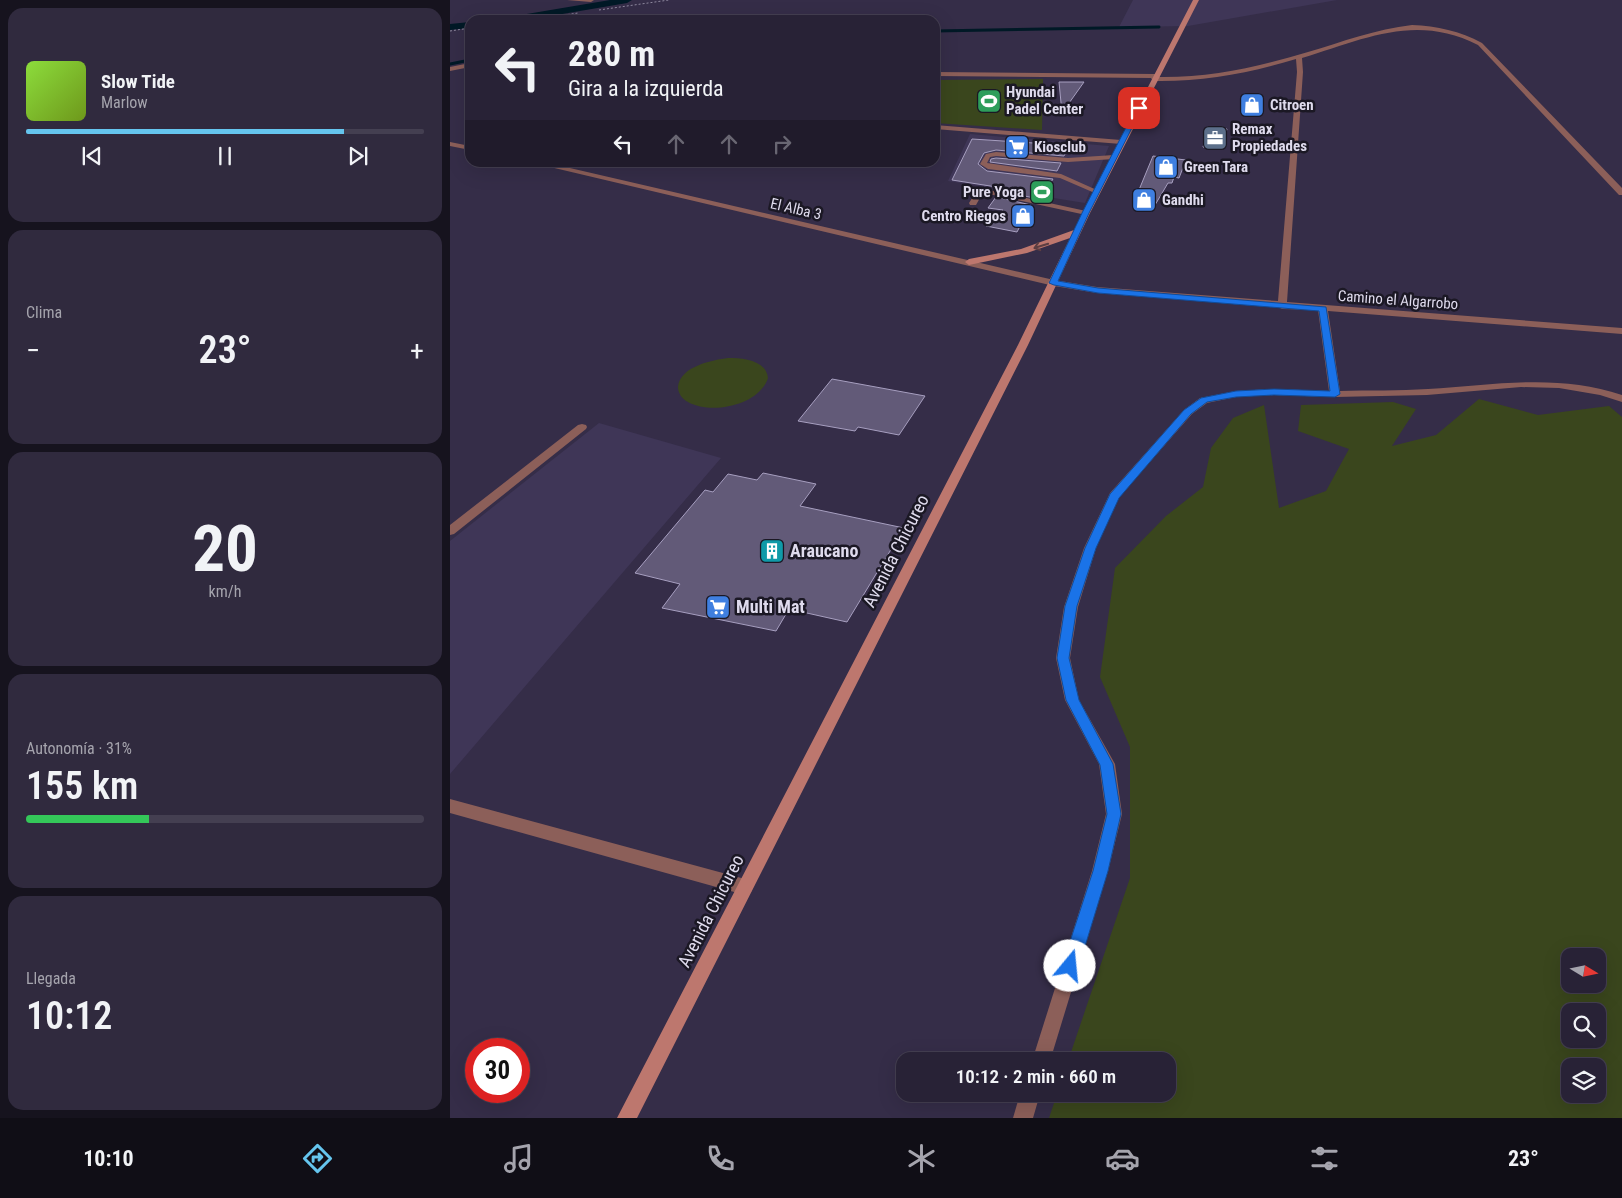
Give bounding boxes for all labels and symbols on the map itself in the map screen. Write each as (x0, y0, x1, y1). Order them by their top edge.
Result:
place label: Hyundai Padel Center (1006, 83, 1083, 118)
pin (1118, 87, 1160, 129)
sports icon: Hyundai Padel Center (976, 88, 1002, 114)
shop icon: Citroen (1239, 92, 1265, 118)
place label: Citroen (1270, 96, 1314, 114)
place label: Remax Propiedades (1232, 120, 1307, 155)
office icon: Remax Propiedades (1202, 125, 1228, 151)
supermarket icon: Kiosclub (1004, 134, 1030, 160)
place label: Kiosclub (1034, 138, 1086, 156)
shop icon: Green Tara (1153, 154, 1179, 180)
place label: Green Tara (1184, 158, 1248, 176)
sports icon: Pure Yoga (1029, 179, 1055, 205)
place label: Pure Yoga (963, 183, 1024, 201)
shop icon: Gandhi (1131, 187, 1157, 213)
place label: Gandhi (1162, 191, 1204, 209)
street label: El Alba 3 (769, 194, 823, 224)
shop icon: Centro Riegos (1010, 203, 1036, 229)
place label: Centro Riegos (922, 207, 1006, 225)
one-way arrow (1033, 241, 1049, 251)
street label: Camino el Algarrobo (1337, 287, 1459, 313)
street label: Avenida Chicureo (858, 491, 933, 610)
building icon: Araucano (759, 538, 785, 564)
place label: Araucano (790, 540, 858, 561)
supermarket icon: Multi Mat (705, 594, 731, 620)
place label: Multi Mat (736, 596, 805, 617)
street label: Avenida Chicureo (673, 851, 748, 970)
position arrow (1043, 939, 1095, 991)
north arrow (1561, 948, 1606, 992)
speed limit sign: 30 (465, 1038, 530, 1103)

